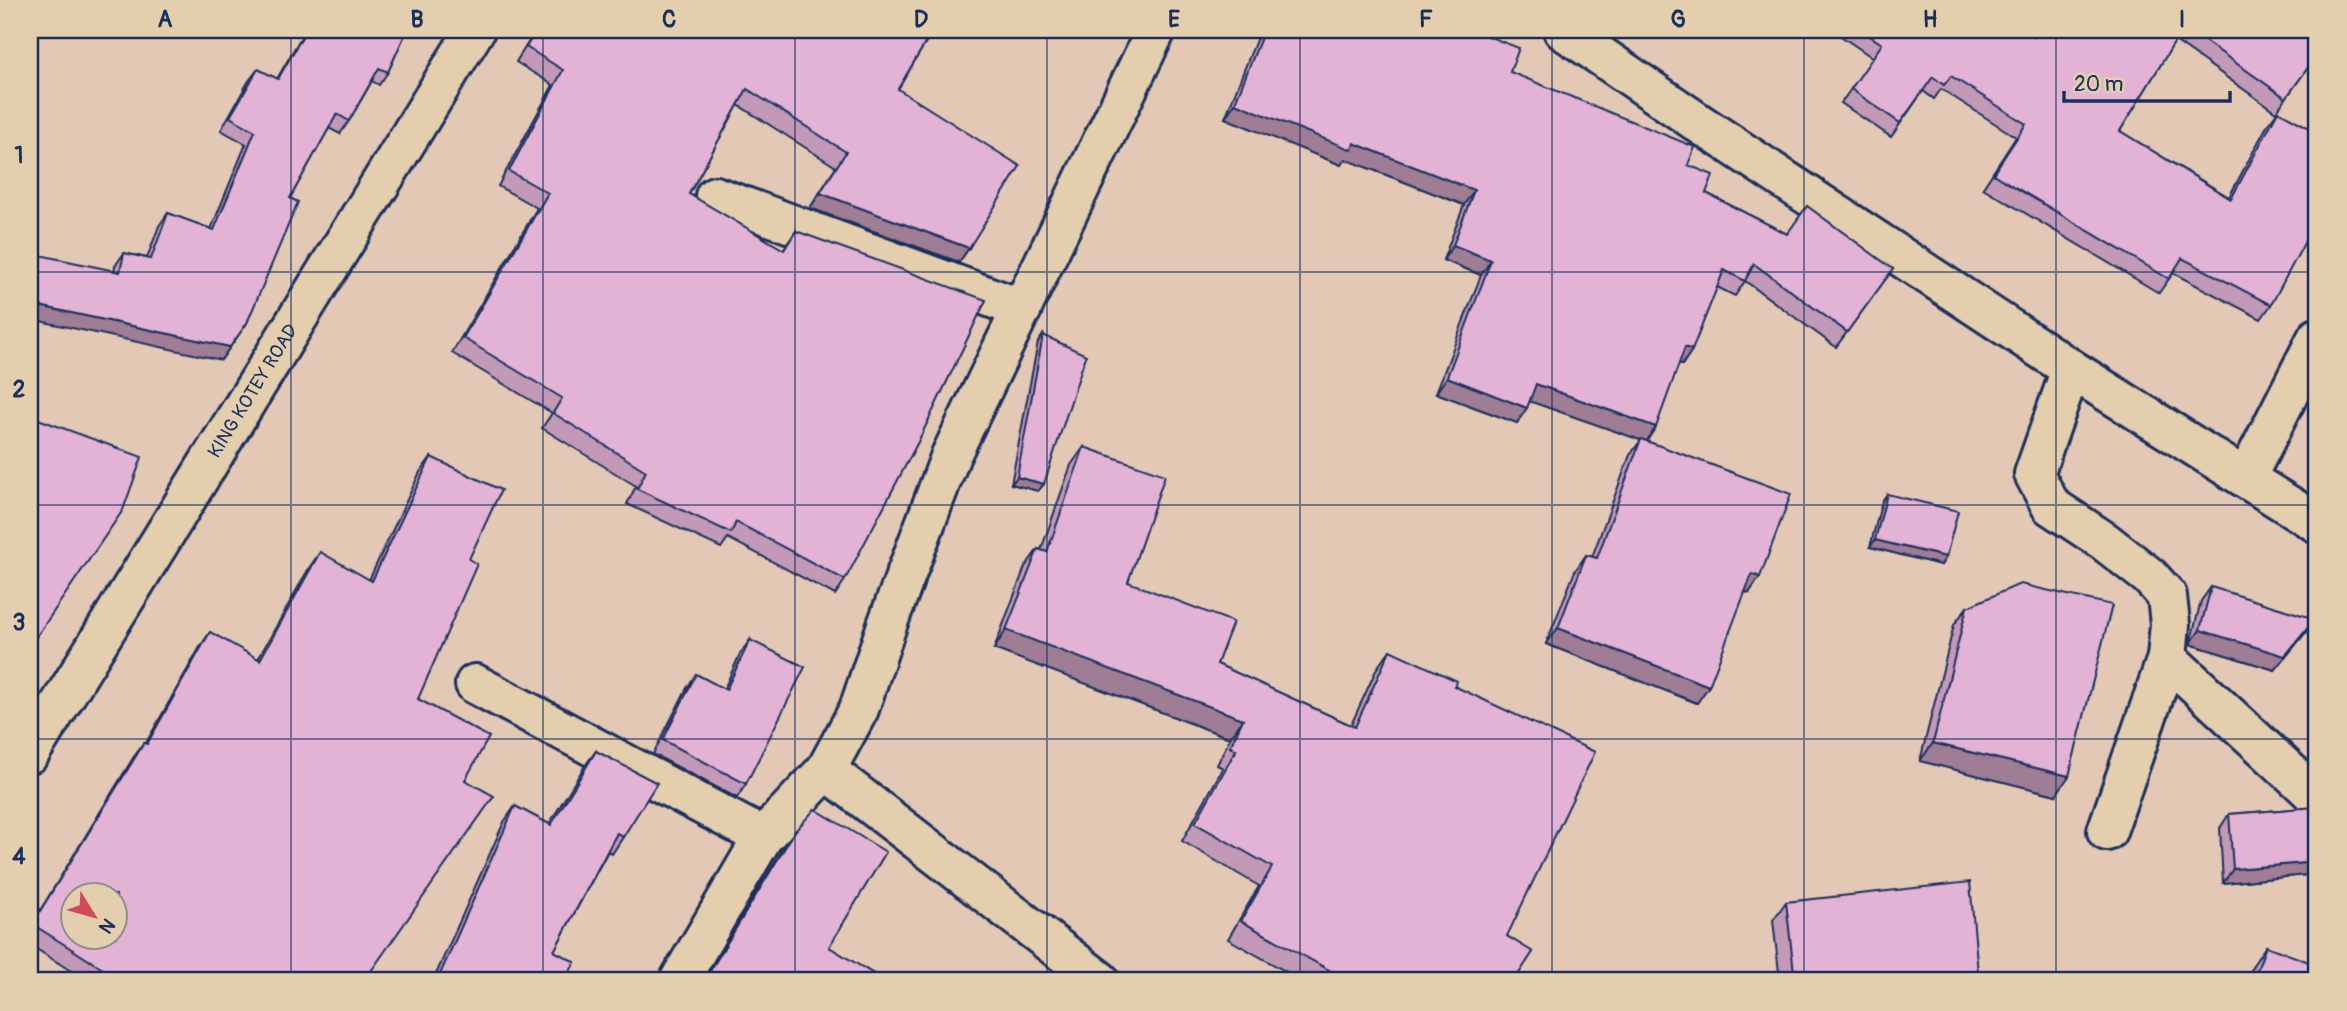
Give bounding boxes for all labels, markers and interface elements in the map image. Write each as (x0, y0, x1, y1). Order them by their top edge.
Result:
text: A (158, 5, 173, 34)
text: B (410, 5, 424, 34)
text: C (662, 5, 676, 34)
text: D (914, 5, 928, 34)
text: E (1168, 5, 1180, 34)
text: F (1419, 5, 1433, 34)
text: G (1670, 5, 1686, 34)
text: H (1923, 5, 1937, 34)
text: I (2179, 5, 2185, 34)
scale bar (2064, 60, 2230, 104)
text: 20 m (2074, 71, 2123, 98)
text: 1 (15, 141, 24, 170)
street label: KING KOTEY ROAD (202, 320, 303, 462)
text: 2 (13, 375, 26, 404)
text: 3 (13, 608, 25, 637)
text: 4 (12, 842, 26, 871)
north arrow (60, 881, 130, 951)
text: N (93, 913, 120, 938)

